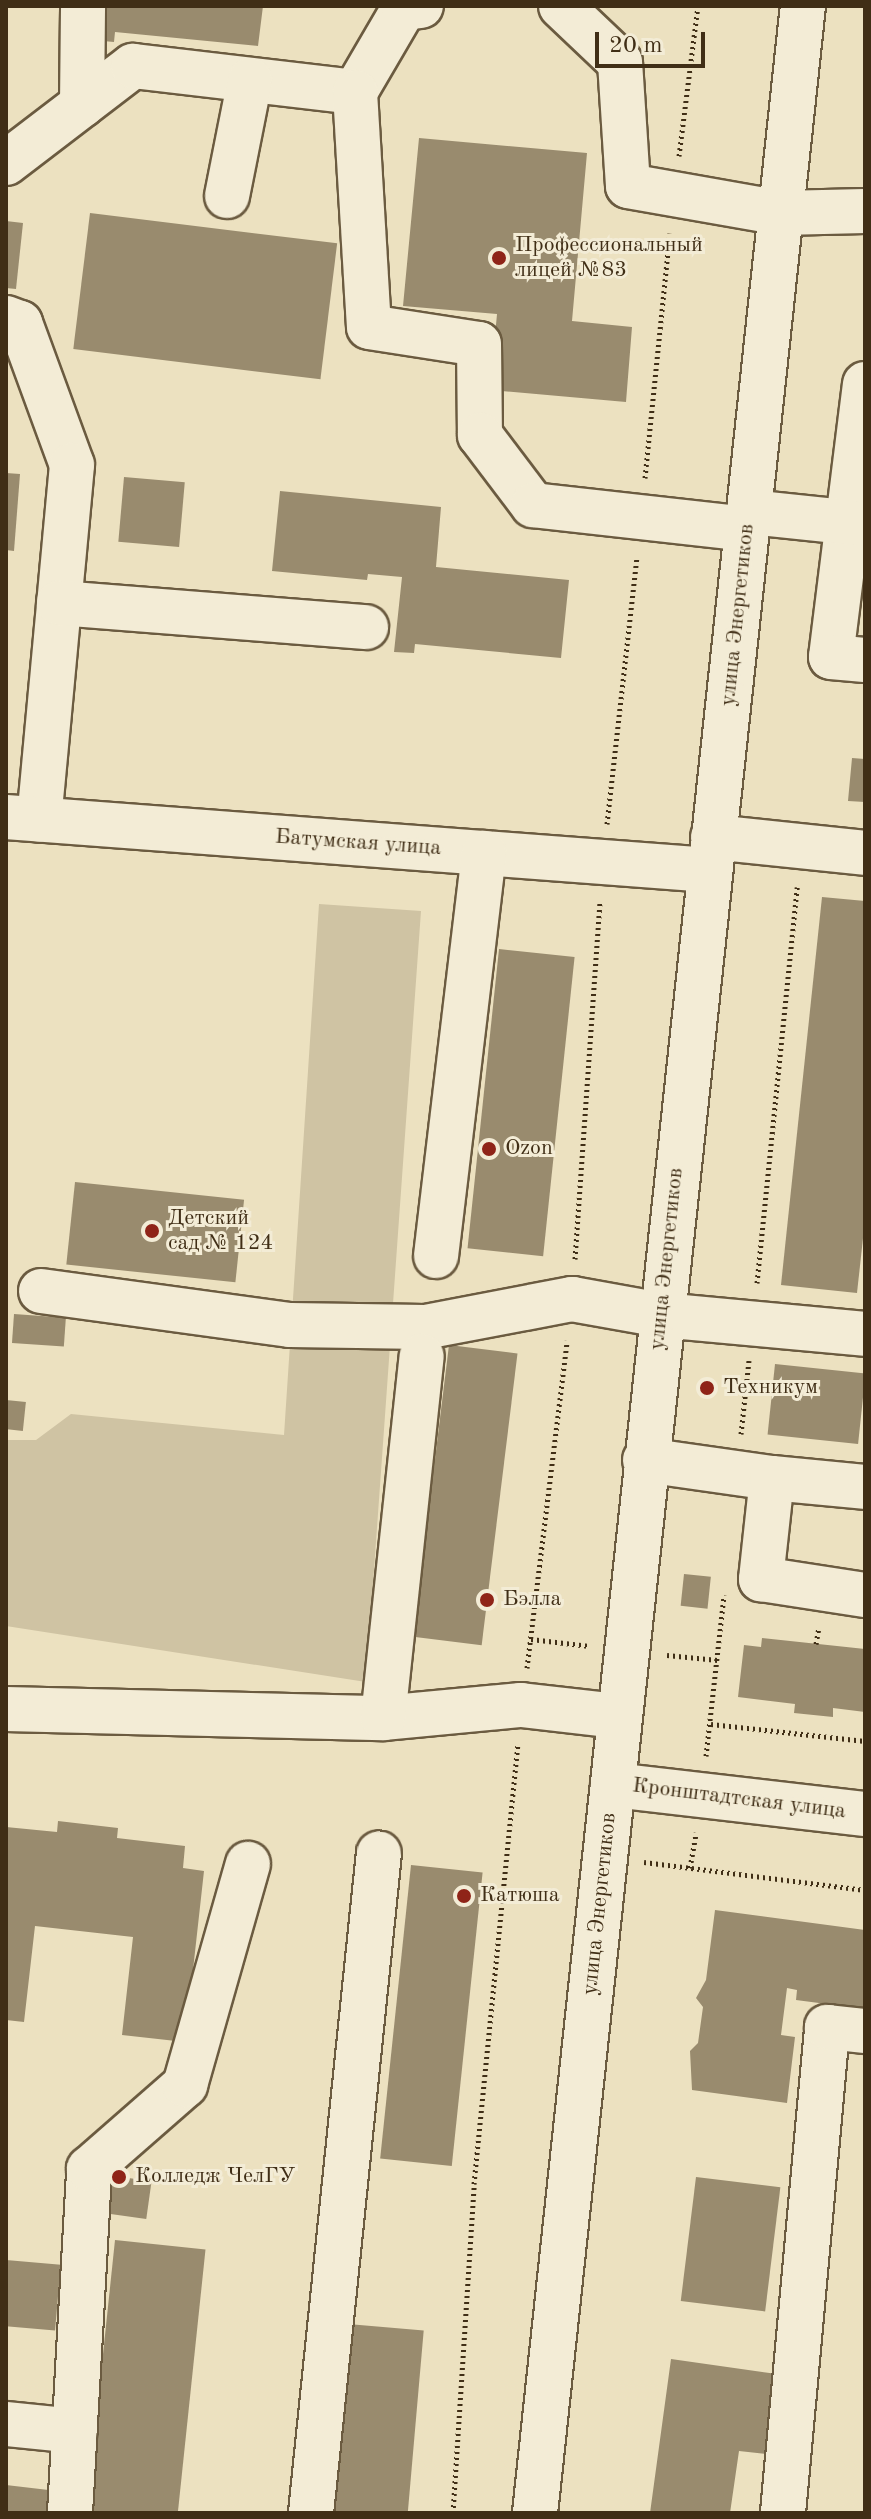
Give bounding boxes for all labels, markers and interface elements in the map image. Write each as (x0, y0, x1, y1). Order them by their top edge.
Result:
scale bar (599, 16, 709, 66)
text: 20 m (609, 34, 663, 58)
place label: Профессиональный лицей №83 (515, 232, 703, 284)
marker: Профессиональный лицей №83 (490, 249, 508, 267)
street label: улица Энергетиков (715, 522, 761, 708)
street label: Батумская улица (274, 824, 442, 862)
place label: Ozon (505, 1136, 553, 1162)
marker: Ozon (480, 1140, 498, 1158)
street label: улица Энергетиков (644, 1166, 690, 1352)
place label: Детский сад № 124 (168, 1205, 273, 1256)
marker: Детский сад № 124 (143, 1222, 161, 1240)
place label: Техникум (723, 1375, 818, 1401)
marker: Техникум (698, 1379, 716, 1397)
place label: Бэлла (503, 1587, 561, 1613)
marker: Бэлла (478, 1591, 496, 1609)
street label: Кронштадтская улица (631, 1773, 847, 1825)
street label: улица Энергетиков (577, 1811, 623, 1997)
place label: Катюша (480, 1883, 560, 1909)
marker: Катюша (455, 1887, 473, 1905)
place label: Колледж ЧелГУ (135, 2164, 296, 2190)
marker: Колледж ЧелГУ (110, 2168, 128, 2186)

